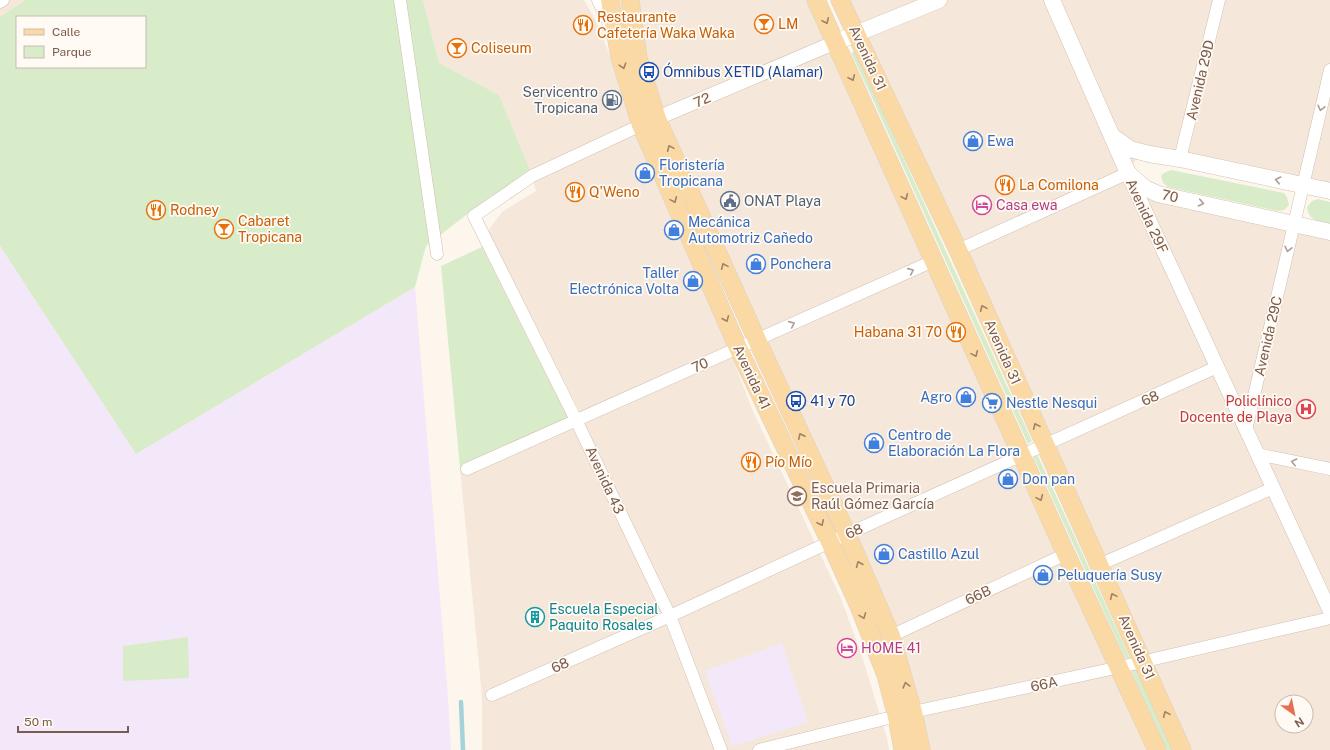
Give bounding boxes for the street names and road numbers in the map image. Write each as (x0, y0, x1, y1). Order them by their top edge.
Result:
street label: Avenida 31 (846, 23, 890, 93)
street label: Avenida 29D (1183, 38, 1217, 122)
street label: 72 (691, 89, 713, 111)
street label: Avenida 29F (1123, 176, 1171, 256)
street label: 70 (1160, 186, 1180, 206)
street label: Avenida 29C (1251, 294, 1285, 378)
street label: Avenida 31 (982, 317, 1024, 387)
street label: Avenida 41 (730, 342, 774, 412)
street label: 70 (689, 354, 711, 376)
street label: 68 (1139, 387, 1161, 409)
street label: Avenida 43 (582, 444, 628, 516)
street label: 68 (843, 520, 865, 542)
street label: 66B (963, 582, 993, 608)
street label: Avenida 31 (1116, 612, 1158, 682)
street label: 68 (549, 654, 571, 676)
street label: 66A (1029, 673, 1059, 695)

